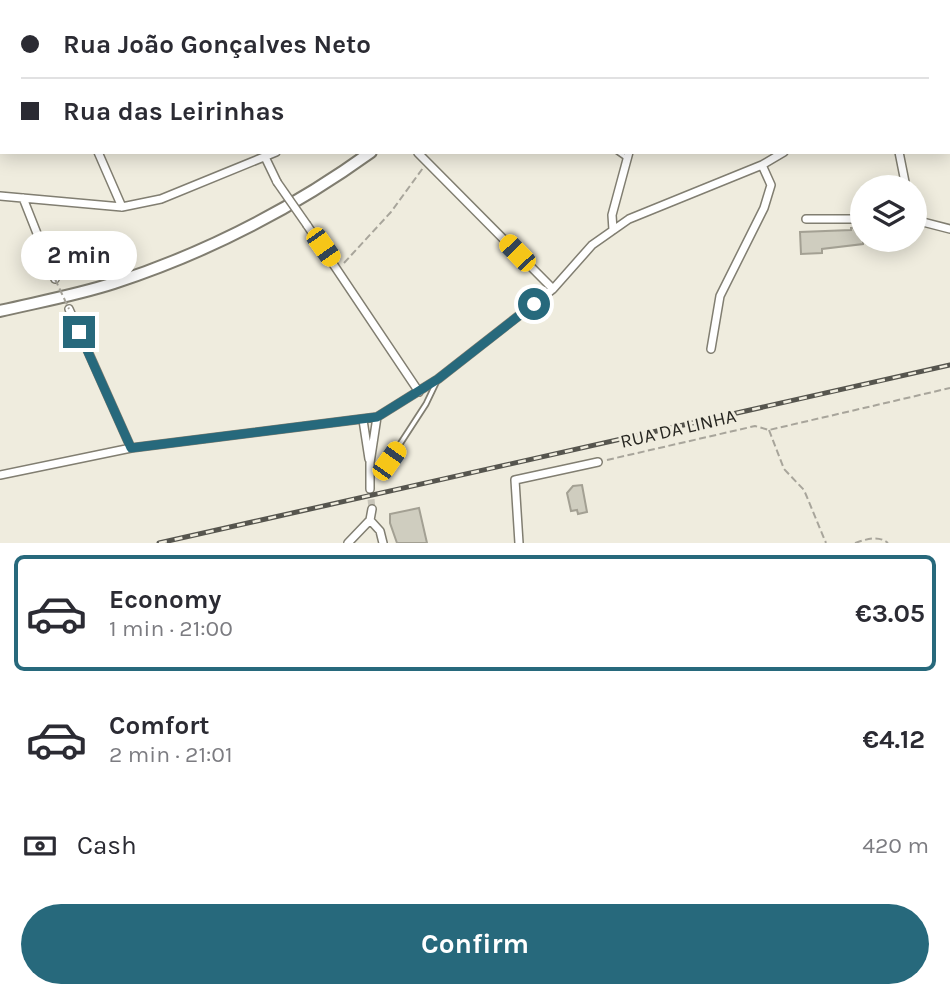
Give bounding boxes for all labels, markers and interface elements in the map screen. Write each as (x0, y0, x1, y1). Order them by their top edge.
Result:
text: Rua João Gonçalves Neto (63, 29, 371, 60)
text: Rua das Leirinhas (63, 96, 285, 127)
map controls (850, 175, 927, 252)
button: layers (850, 175, 927, 252)
car (303, 224, 344, 270)
callout: 2 min (21, 230, 137, 280)
car (495, 231, 540, 275)
text: 2 min (47, 242, 111, 269)
route start (518, 288, 550, 320)
route end (63, 316, 95, 348)
street label: RUA DA LINHA (618, 405, 738, 453)
car (369, 438, 410, 484)
icon: car (25, 582, 88, 645)
text: Economy (109, 584, 221, 615)
text: €3.05 (855, 598, 925, 629)
text: 1 min · 21:00 (109, 615, 233, 642)
icon: car (25, 708, 88, 771)
text: Comfort (109, 710, 210, 741)
text: €4.12 (862, 724, 925, 755)
text: 2 min · 21:01 (109, 741, 233, 768)
icon: cash (21, 827, 59, 865)
text: Cash (77, 830, 137, 861)
text: 420 m (862, 832, 929, 859)
button: Confirm (21, 904, 929, 984)

